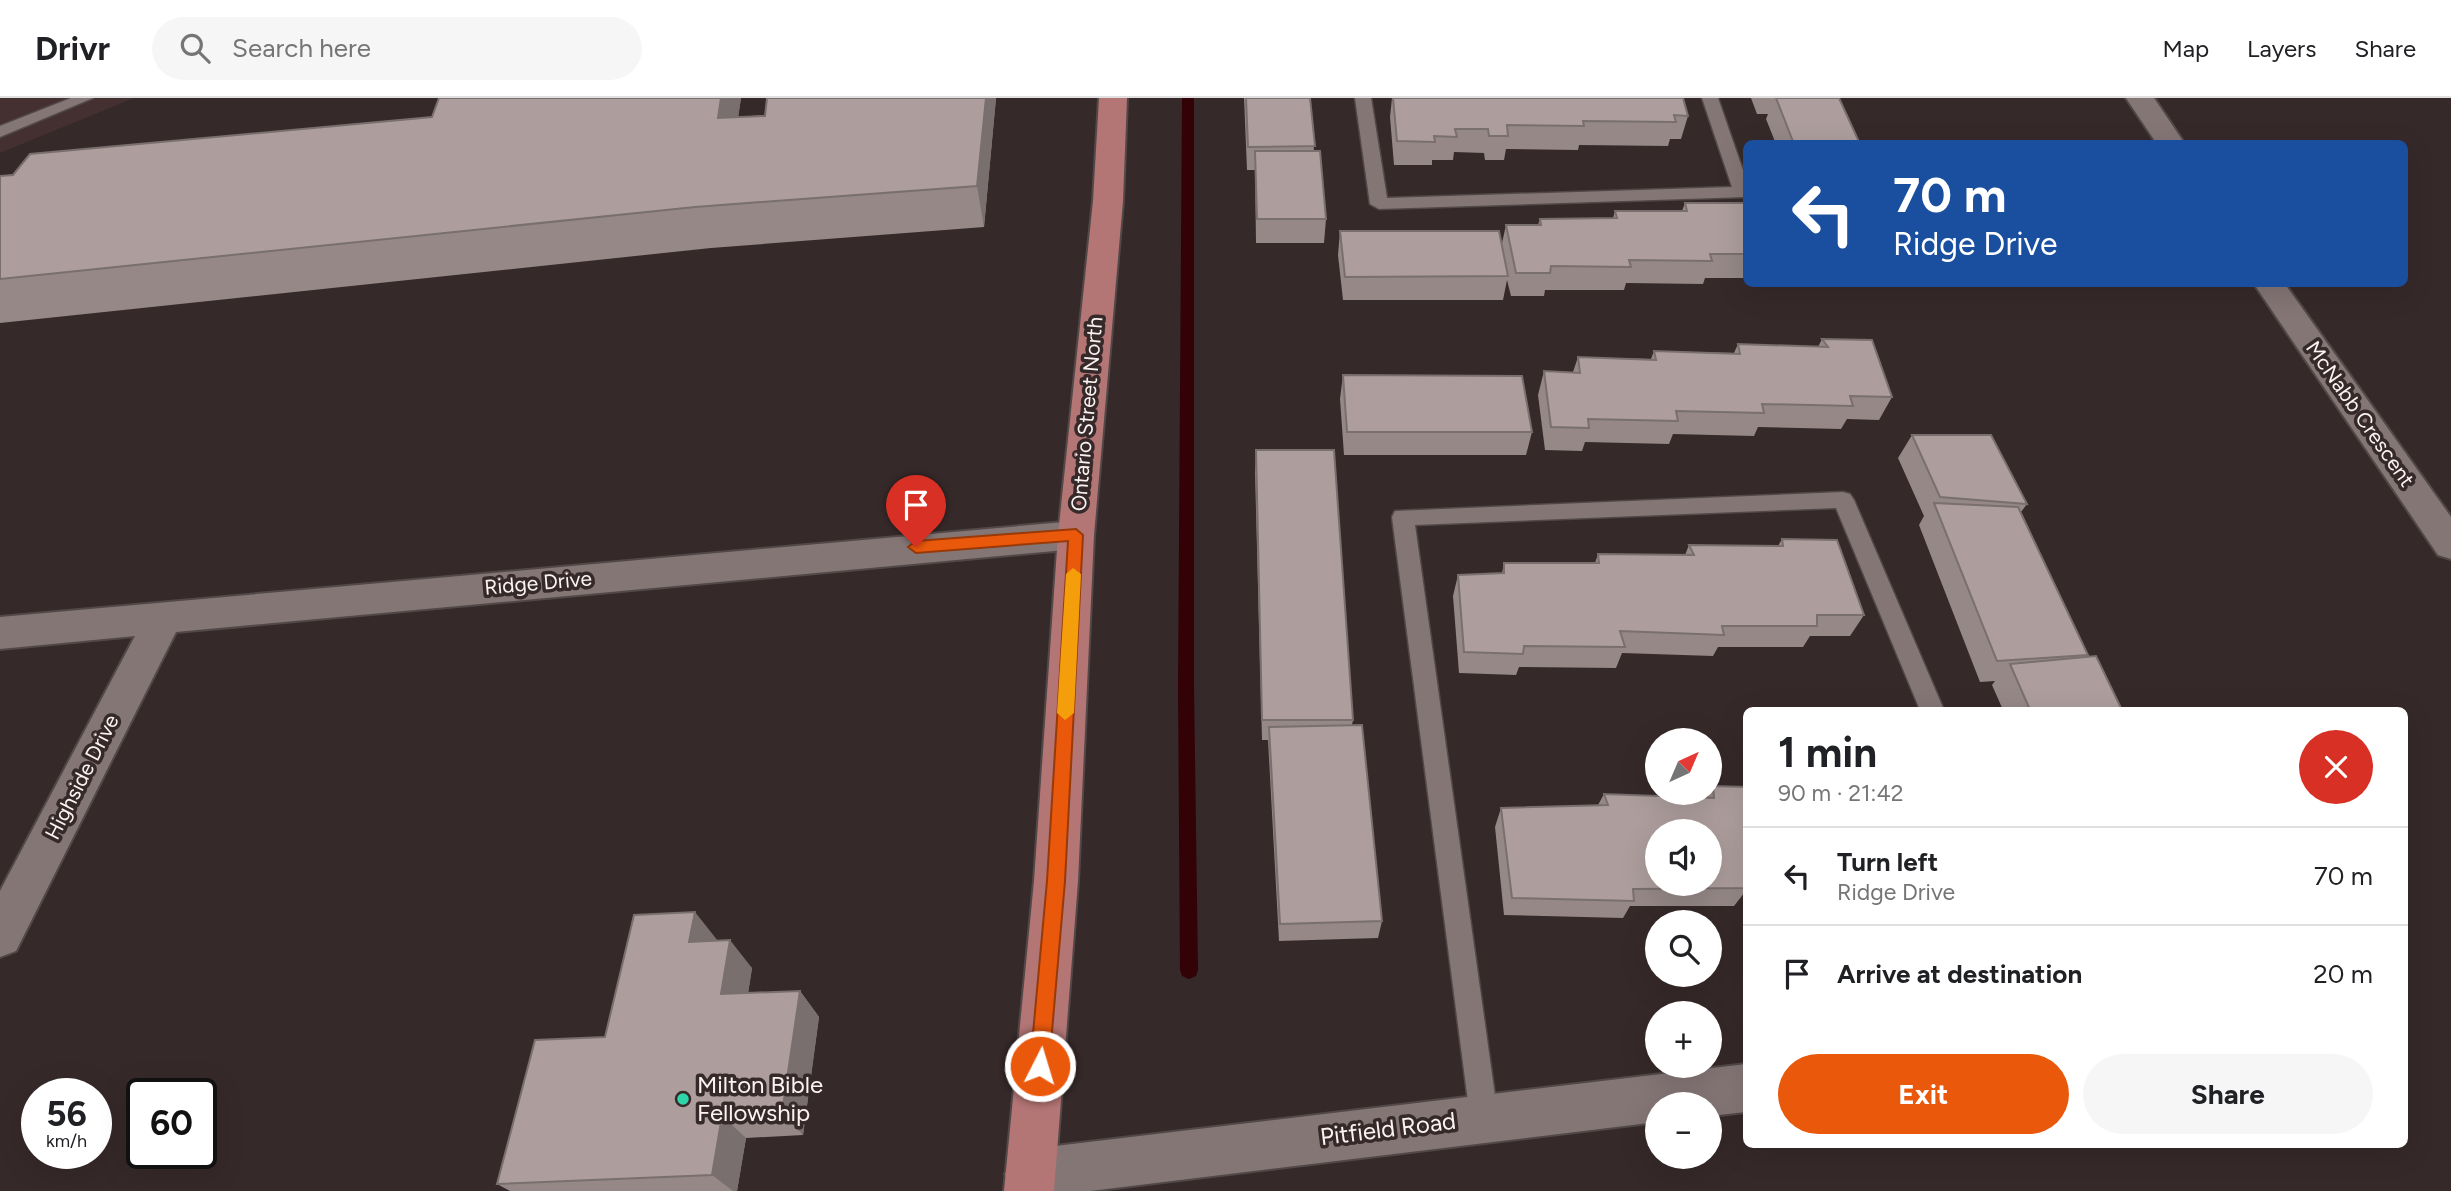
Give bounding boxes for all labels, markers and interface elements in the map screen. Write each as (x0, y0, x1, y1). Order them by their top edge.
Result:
search box (152, 17, 642, 80)
text: Drivr (35, 29, 110, 68)
icon: search (176, 29, 214, 67)
text: Search here (232, 32, 371, 64)
text: Map (2162, 34, 2209, 63)
text: Layers (2247, 34, 2316, 63)
text: Share (2354, 34, 2416, 63)
text: 70 m (1893, 165, 2006, 224)
icon: left (1778, 168, 1869, 259)
text: Ridge Drive (1893, 225, 2057, 263)
street label: Ontario Street North (1066, 316, 1107, 512)
street label: McNabb Crescent (2301, 336, 2420, 491)
pin (886, 475, 946, 547)
icon: arrive (897, 486, 935, 524)
street label: Ridge Drive (483, 565, 593, 600)
street label: Highside Drive (39, 710, 124, 843)
text: 1 min (1778, 727, 1877, 778)
north arrow (1645, 728, 1722, 805)
map controls (1645, 728, 1722, 1169)
button: close (2299, 730, 2373, 804)
text: 90 m · 21:42 (1778, 779, 1904, 807)
button: sound (1645, 819, 1722, 896)
text: Turn left (1837, 846, 1938, 878)
icon: left (1778, 857, 1816, 895)
text: 70 m (2314, 860, 2373, 892)
text: Ridge Drive (1837, 878, 1955, 906)
button: search (1645, 910, 1722, 987)
icon: arrive (1778, 955, 1816, 993)
text: Arrive at destination (1837, 958, 2082, 990)
text: 20 m (2313, 958, 2373, 990)
button: + (1645, 1001, 1722, 1078)
position arrow (1003, 1029, 1077, 1103)
button: Exit (1778, 1054, 2069, 1134)
button: Share (2083, 1054, 2373, 1134)
place label: Milton Bible Fellowship (697, 1070, 823, 1127)
speed limit sign: 60 (126, 1078, 217, 1169)
marker: Milton Bible Fellowship (675, 1091, 691, 1107)
button: − (1645, 1092, 1722, 1169)
text: 56 (46, 1093, 87, 1135)
street label: Pitfield Road (1318, 1106, 1457, 1151)
text: km/h (46, 1130, 87, 1152)

